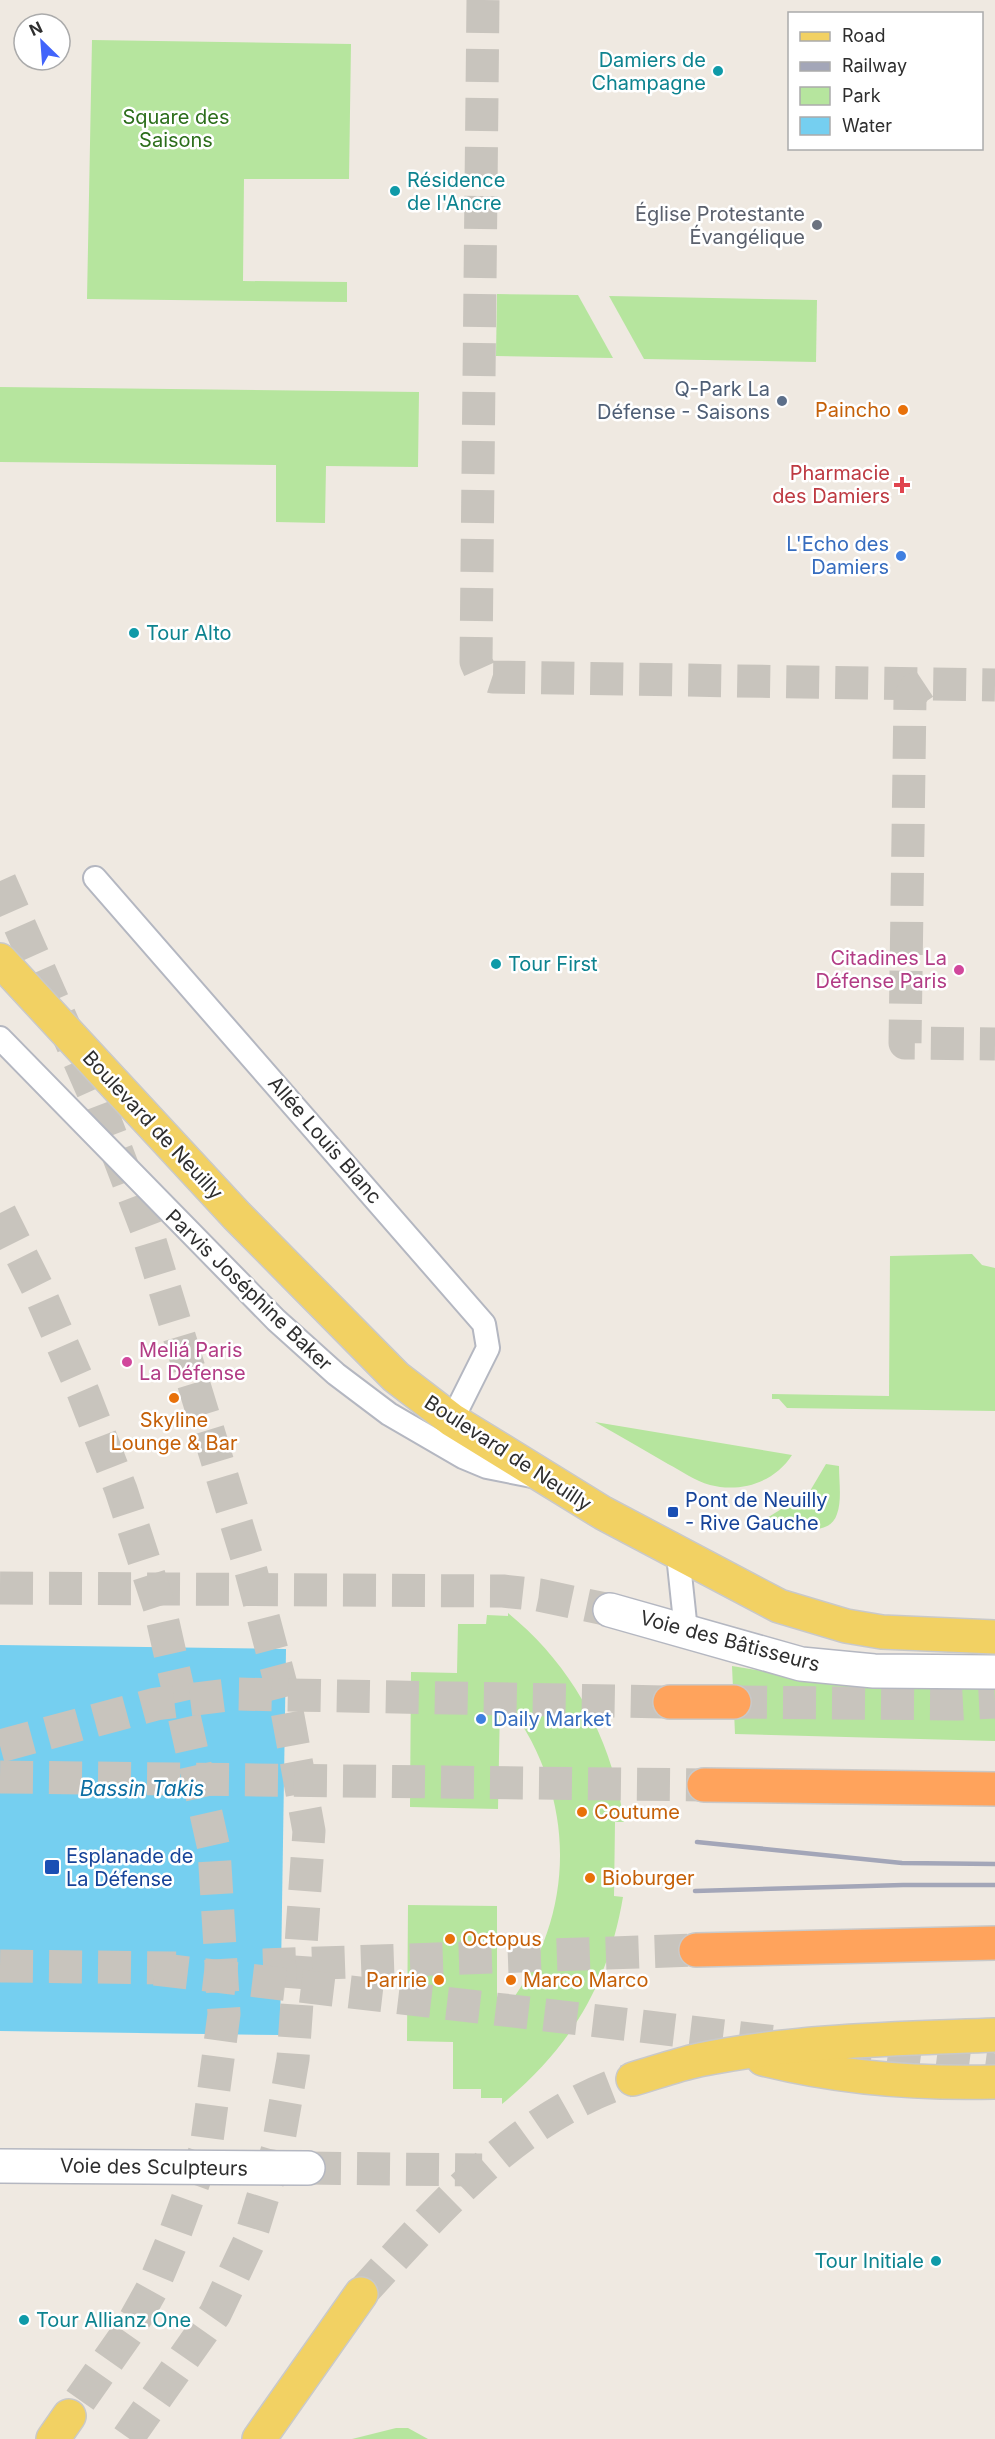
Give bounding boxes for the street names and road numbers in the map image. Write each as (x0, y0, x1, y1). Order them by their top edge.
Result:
street label: Boulevard de Neuilly (78, 1046, 228, 1204)
street label: Allée Louis Blanc (263, 1071, 387, 1209)
street label: Parvis Joséphine Baker (161, 1204, 337, 1376)
street label: Boulevard de Neuilly (420, 1390, 596, 1516)
street label: Voie des Bâtisseurs (637, 1605, 823, 1677)
street label: Voie des Sculpteurs (60, 2153, 248, 2181)

